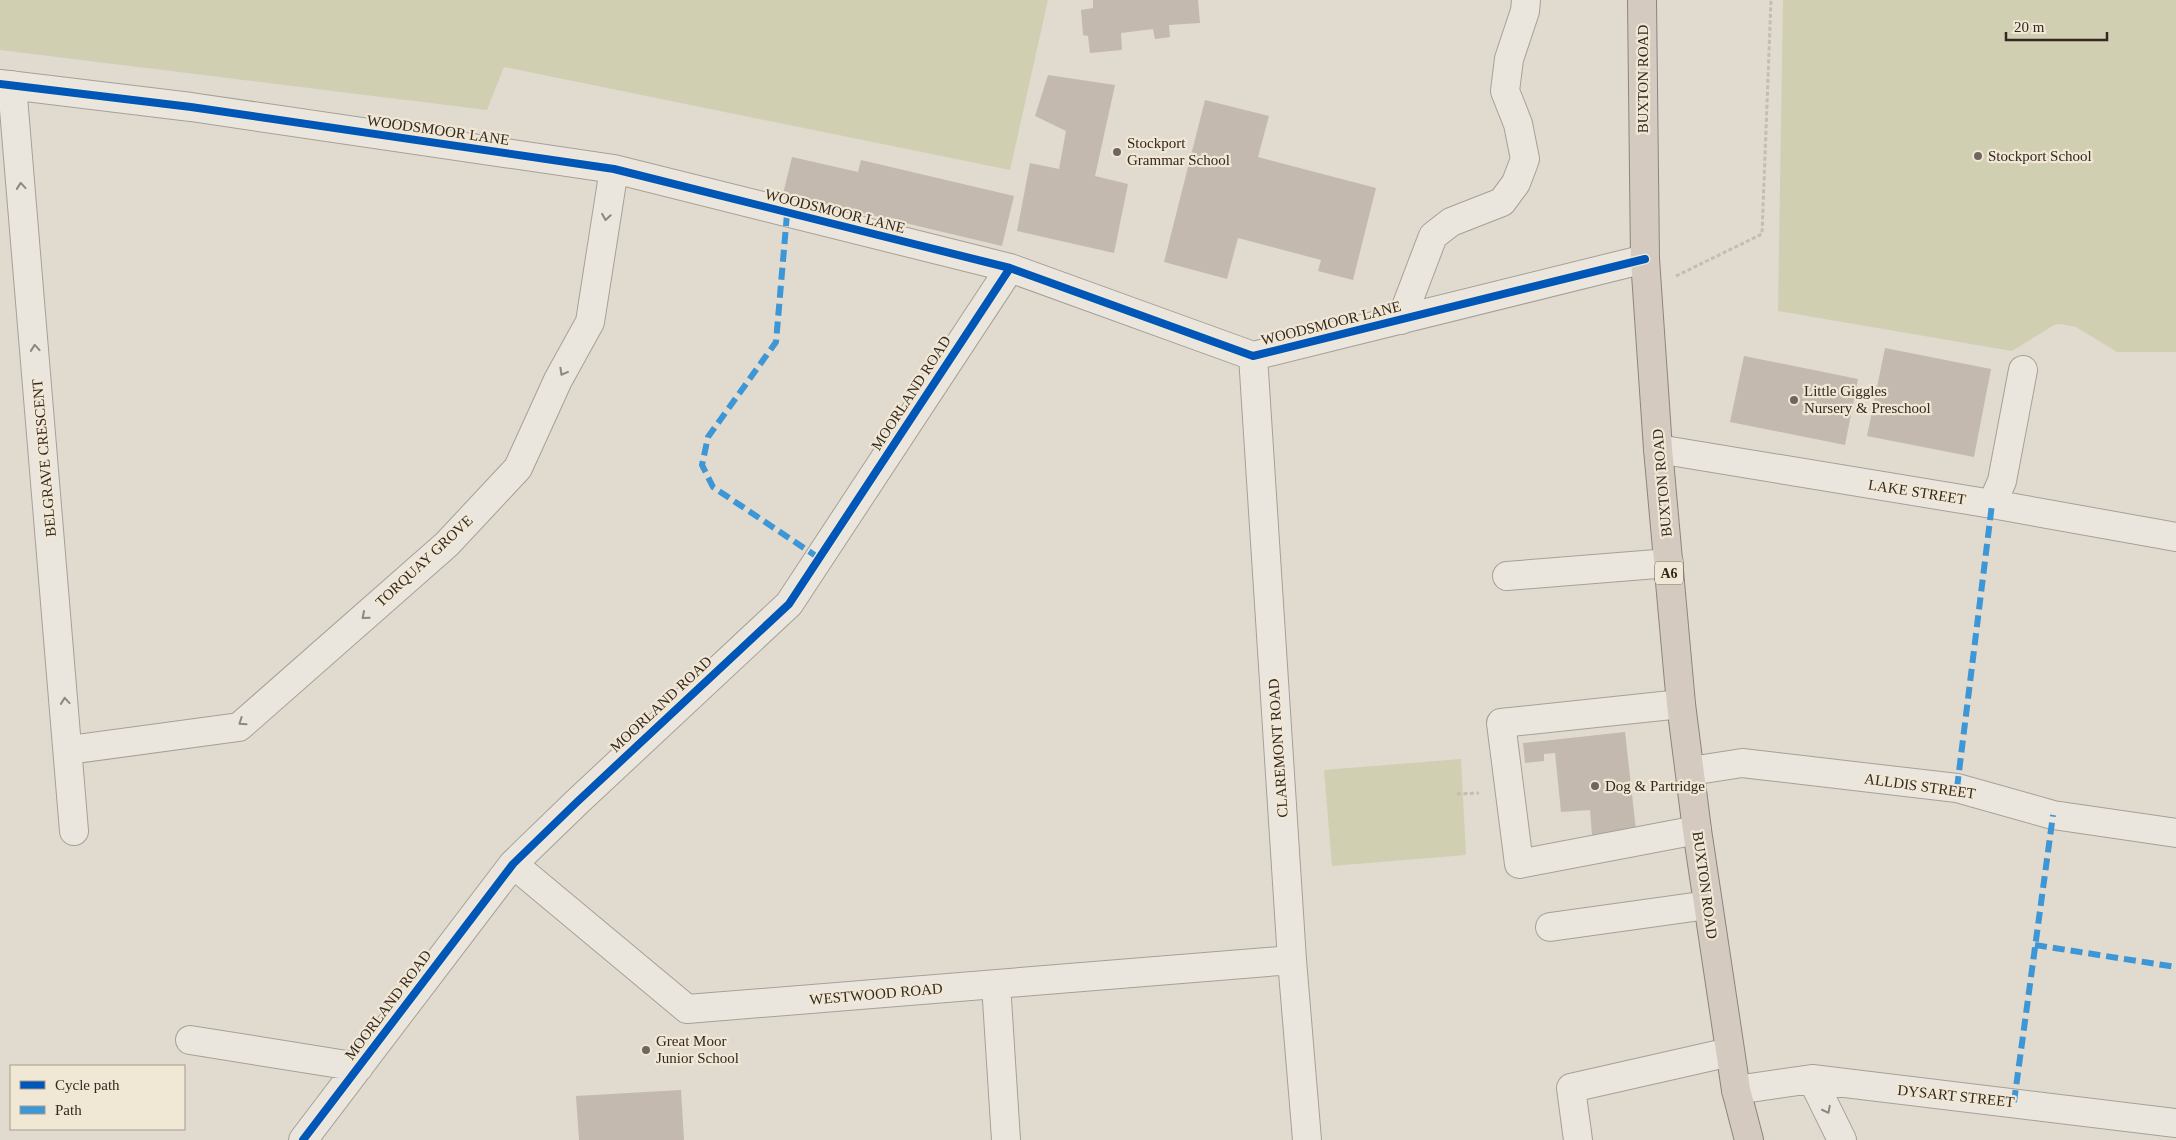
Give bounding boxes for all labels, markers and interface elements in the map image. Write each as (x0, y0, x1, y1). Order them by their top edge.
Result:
scale bar (2006, 10, 2107, 42)
text: 20 m (2014, 19, 2045, 35)
street label: BUXTON ROAD (1635, 25, 1651, 133)
street label: WOODSMOOR LANE (366, 112, 510, 148)
place label: Stockport Grammar School (1127, 135, 1230, 168)
marker: Stockport Grammar School (1111, 146, 1123, 158)
place label: Stockport School (1988, 148, 2092, 164)
marker: Stockport School (1972, 150, 1984, 162)
one-way arrow (15, 181, 26, 189)
street label: WOODSMOOR LANE (763, 186, 907, 236)
one-way arrow (602, 213, 612, 222)
street label: WOODSMOOR LANE (1259, 298, 1403, 348)
street label: MOORLAND ROAD (868, 333, 954, 453)
one-way arrow (29, 343, 40, 351)
one-way arrow (559, 366, 569, 375)
street label: BELGRAVE CRESCENT (29, 378, 59, 538)
place label: Little Giggles Nursery & Preschool (1804, 383, 1931, 416)
marker: Little Giggles Nursery & Preschool (1788, 394, 1800, 406)
street label: BUXTON ROAD (1649, 428, 1675, 538)
street label: LAKE STREET (1867, 476, 1967, 508)
street label: TORQUAY GROVE (372, 512, 476, 610)
road number: A6 (1655, 562, 1683, 584)
one-way arrow (361, 611, 370, 620)
street label: MOORLAND ROAD (607, 653, 715, 755)
street label: CLAREMONT ROAD (1265, 678, 1291, 818)
one-way arrow (59, 697, 70, 705)
one-way arrow (238, 716, 247, 726)
street label: ALLDIS STREET (1863, 770, 1977, 802)
place label: Dog & Partridge (1605, 778, 1705, 794)
marker: Dog & Partridge (1589, 780, 1601, 792)
street label: BUXTON ROAD (1690, 830, 1720, 940)
street label: MOORLAND ROAD (342, 947, 434, 1063)
street label: WESTWOOD ROAD (809, 980, 943, 1008)
place label: Great Moor Junior School (656, 1033, 739, 1066)
marker: Great Moor Junior School (640, 1044, 652, 1056)
legend (10, 1065, 185, 1130)
text: Cycle path (55, 1077, 120, 1093)
street label: DYSART STREET (1897, 1082, 2015, 1110)
text: Path (55, 1102, 82, 1118)
one-way arrow (1821, 1104, 1831, 1113)

